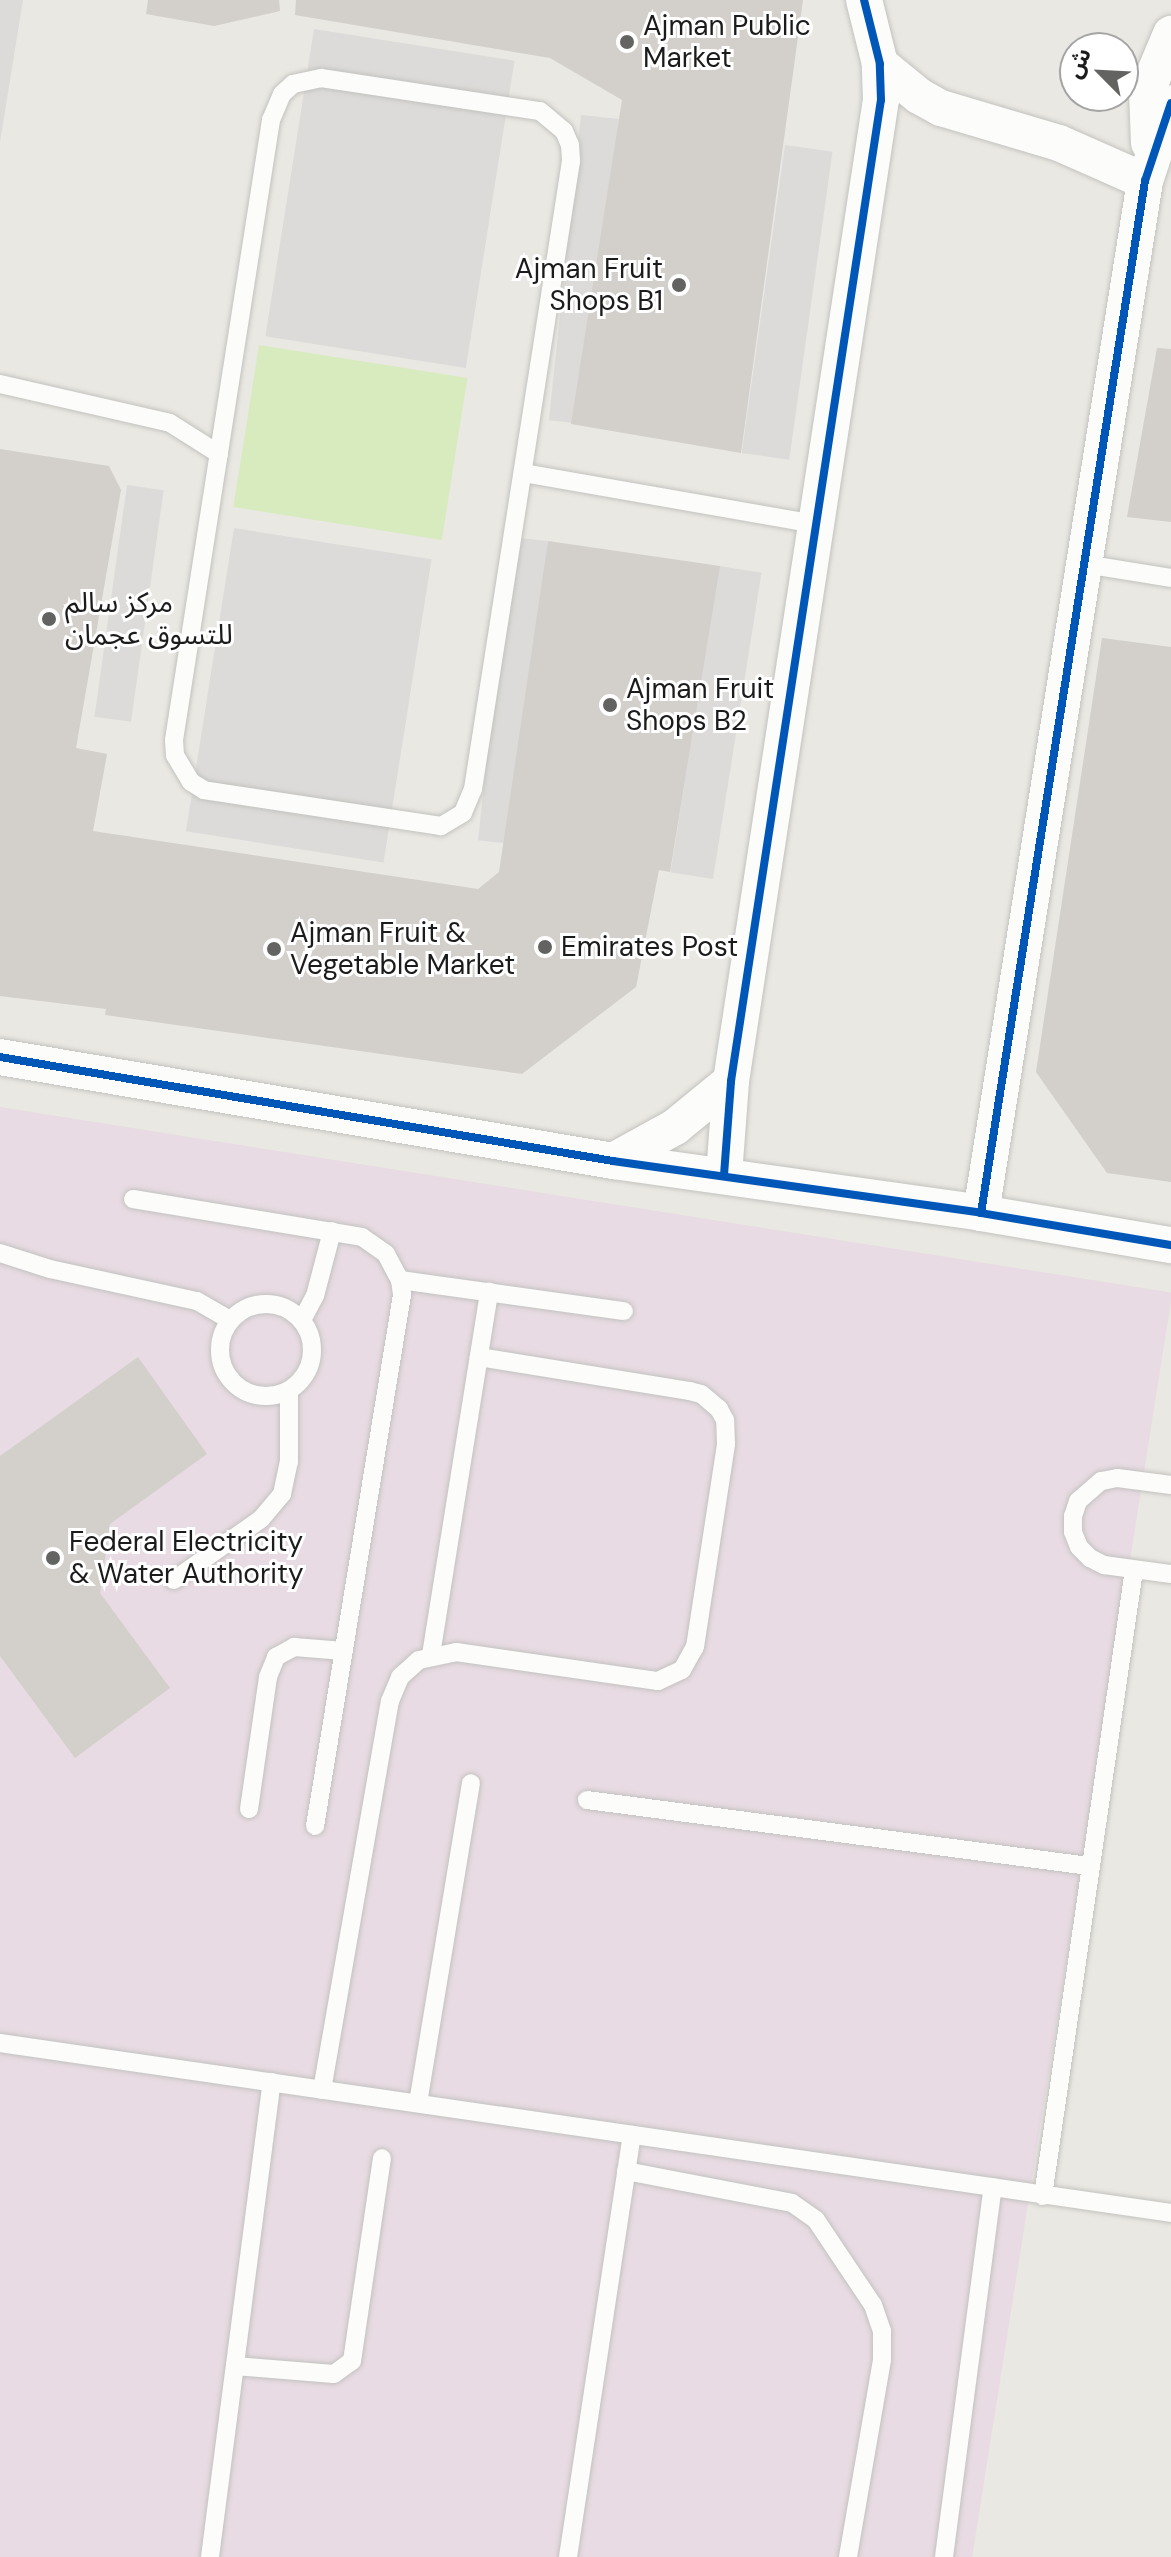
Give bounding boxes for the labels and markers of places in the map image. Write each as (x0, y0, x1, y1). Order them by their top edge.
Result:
place label: Ajman Public Market (643, 9, 811, 75)
marker: Ajman Public Market (618, 33, 636, 51)
place label: Ajman Fruit Shops B1 (515, 252, 663, 318)
marker: Ajman Fruit Shops B1 (670, 276, 688, 294)
place label: مركز سالم للتسوق عجمان (65, 586, 233, 652)
marker: مركز سالم للتسوق عجمان (40, 610, 58, 628)
place label: Ajman Fruit Shops B2 (626, 672, 774, 738)
marker: Ajman Fruit Shops B2 (601, 696, 619, 714)
place label: Ajman Fruit & Vegetable Market (290, 916, 515, 982)
place label: Emirates Post (561, 930, 738, 964)
marker: Emirates Post (536, 938, 554, 956)
marker: Ajman Fruit & Vegetable Market (265, 940, 283, 958)
place label: Federal Electricity & Water Authority (69, 1525, 303, 1591)
marker: Federal Electricity & Water Authority (44, 1549, 62, 1567)

